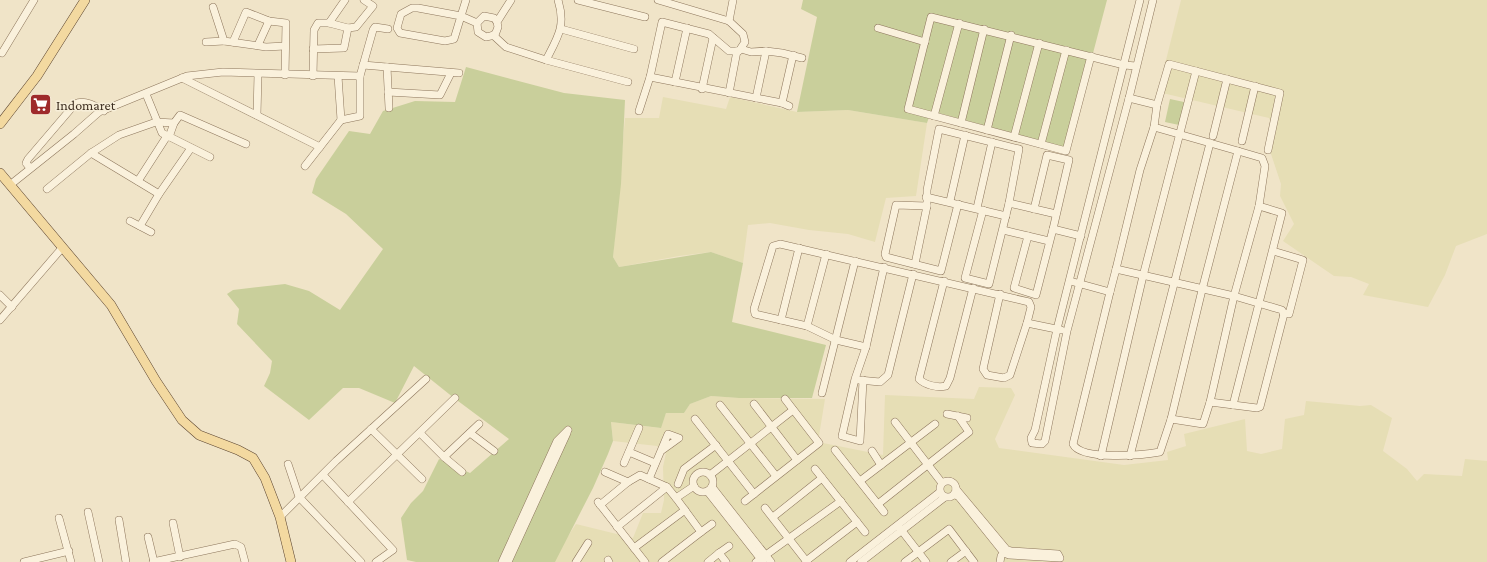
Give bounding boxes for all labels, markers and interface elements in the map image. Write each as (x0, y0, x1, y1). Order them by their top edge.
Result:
supermarket icon: Indomaret (28, 92, 54, 118)
place label: Indomaret (56, 97, 116, 113)

